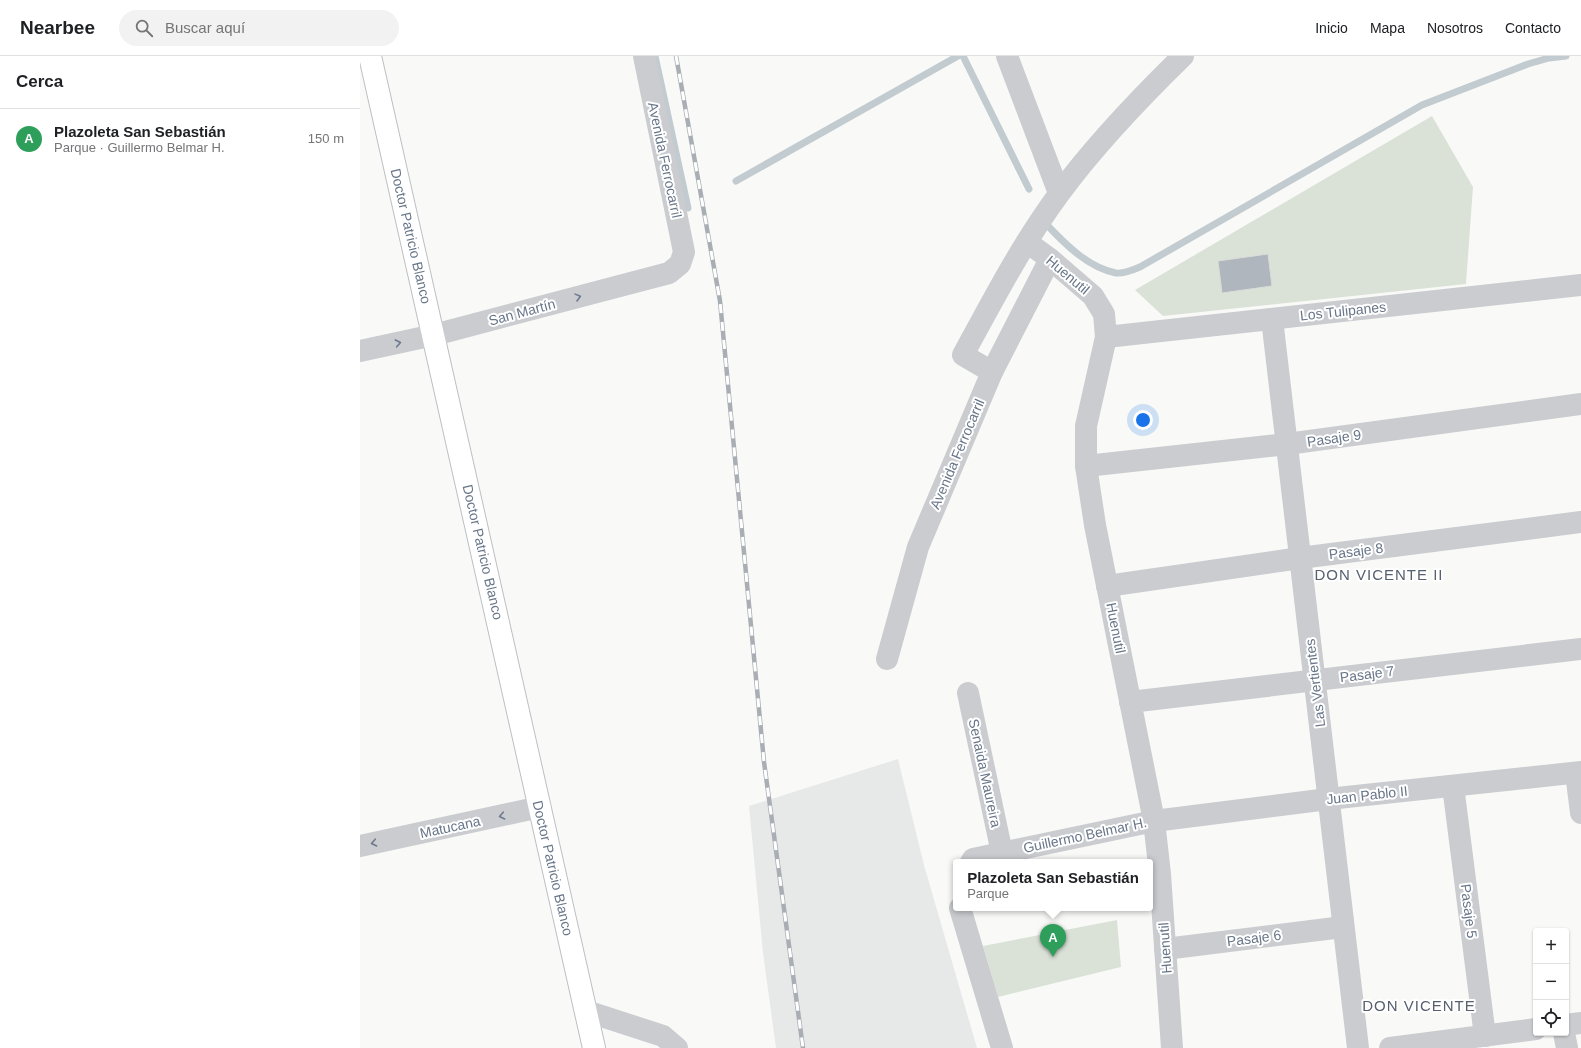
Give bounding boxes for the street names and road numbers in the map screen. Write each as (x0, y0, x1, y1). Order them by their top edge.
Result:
street label: Avenida Ferrocarril (645, 101, 685, 219)
street label: Doctor Patricio Blanco (388, 167, 434, 305)
street label: Huenutil (1043, 252, 1093, 298)
street label: San Martín (487, 295, 557, 329)
street label: Los Tulipanes (1299, 299, 1387, 323)
street label: Avenida Ferrocarril (927, 397, 987, 511)
street label: Pasaje 9 (1306, 426, 1362, 450)
street label: Doctor Patricio Blanco (460, 483, 506, 621)
street label: Pasaje 8 (1328, 540, 1384, 562)
street label: Huenutil (1103, 601, 1129, 655)
street label: Las Vertientes (1302, 638, 1328, 728)
street label: Pasaje 7 (1339, 663, 1395, 685)
street label: Senaida Maureira (966, 717, 1004, 829)
street label: Juan Pablo II (1326, 783, 1408, 807)
street label: Doctor Patricio Blanco (530, 799, 576, 937)
street label: Matucana (418, 813, 482, 841)
street label: Guillermo Belmar H. (1022, 814, 1148, 856)
street label: Pasaje 5 (1458, 883, 1480, 939)
street label: Huenutil (1155, 922, 1175, 974)
street label: Pasaje 6 (1226, 927, 1282, 949)

